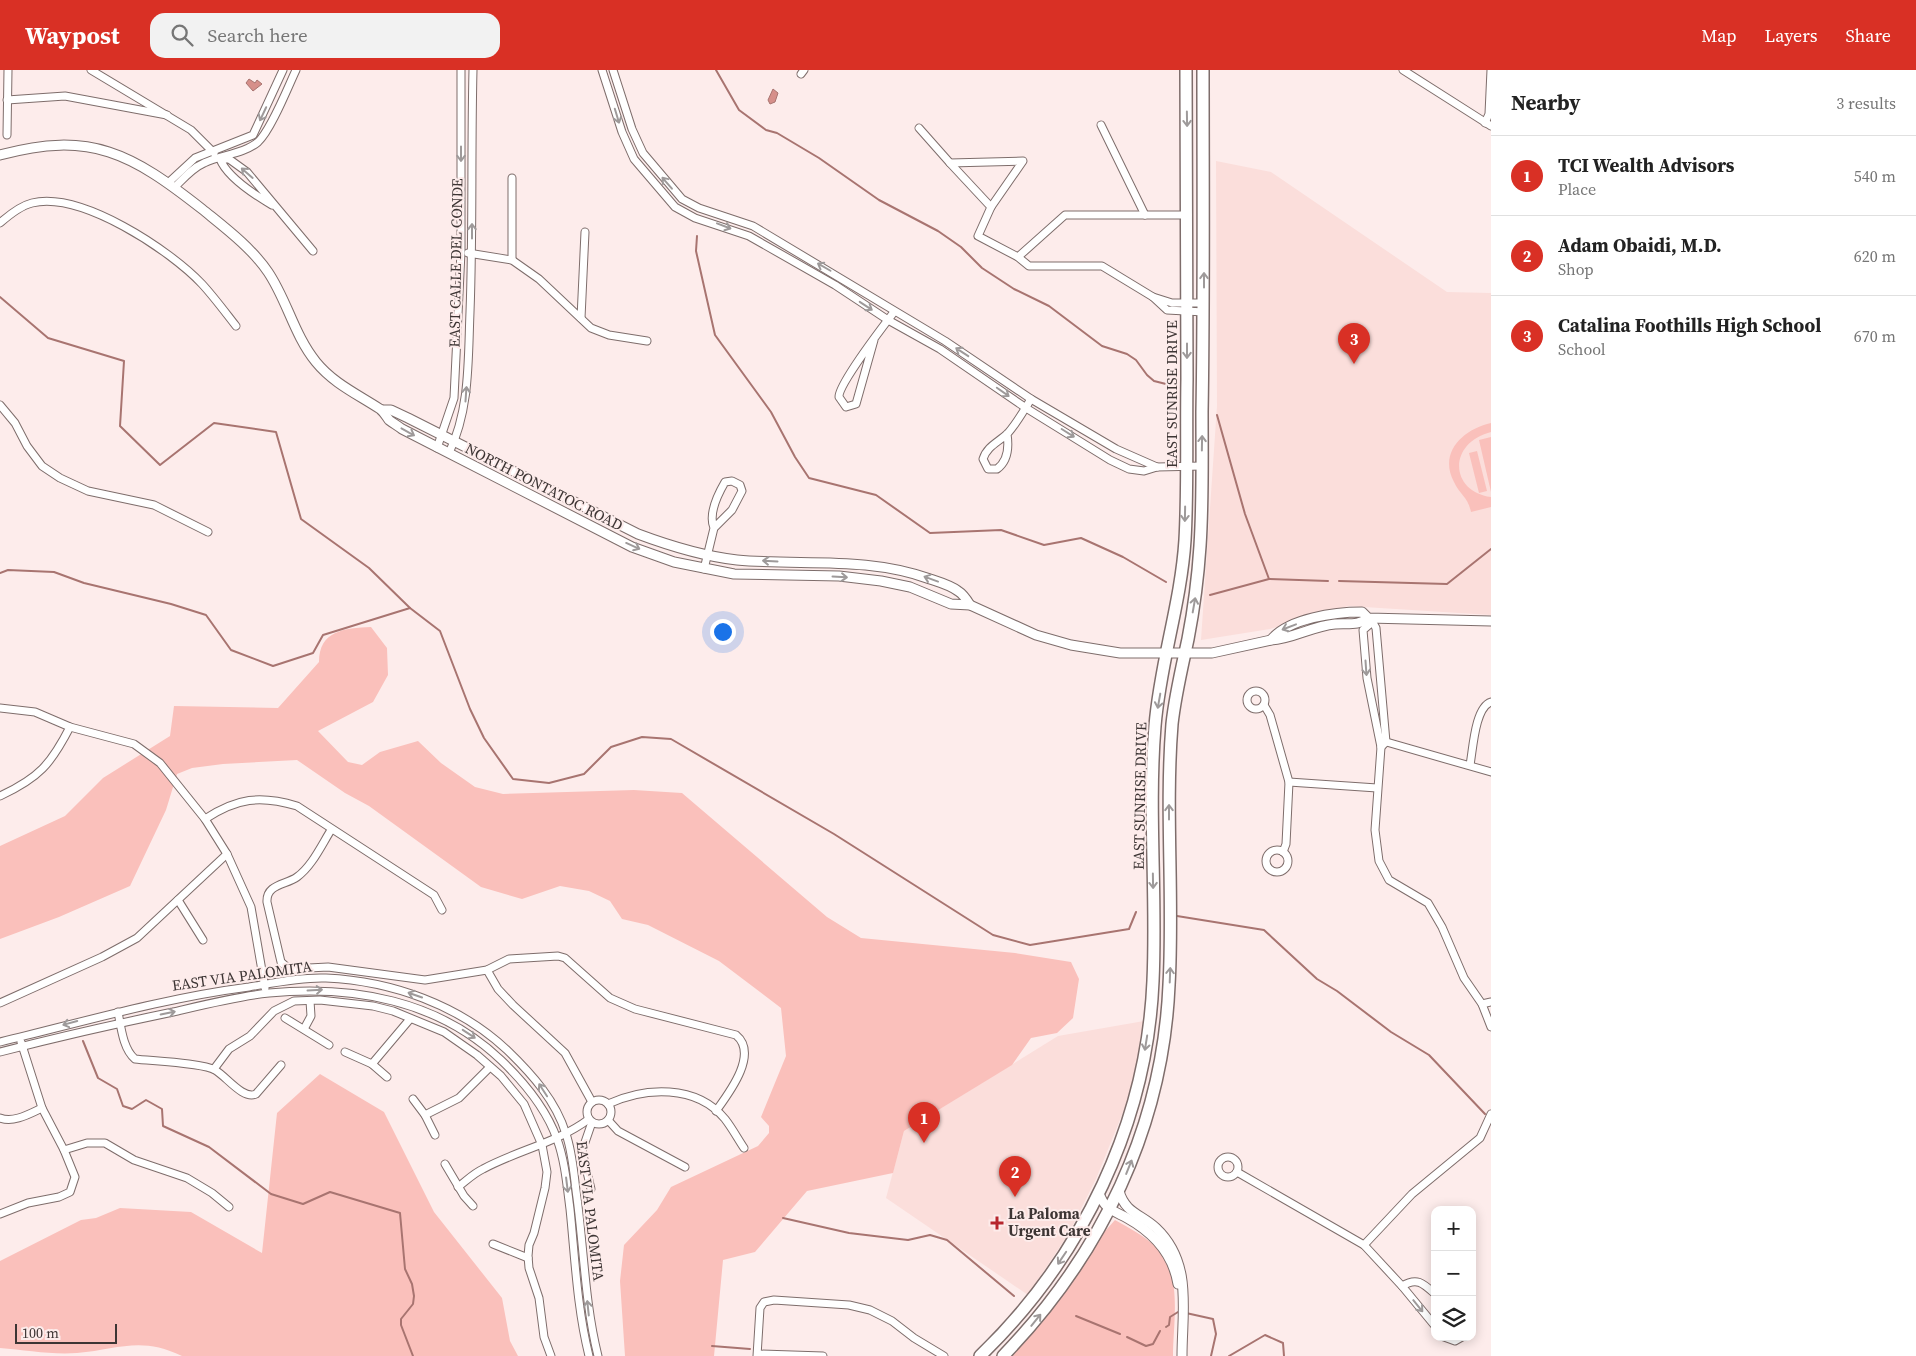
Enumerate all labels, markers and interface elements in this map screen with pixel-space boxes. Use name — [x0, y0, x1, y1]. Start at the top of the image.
search box — [150, 13, 500, 58]
text: Waypost — [25, 19, 120, 52]
icon: search — [168, 21, 196, 49]
text: Search here — [208, 22, 308, 48]
text: Map — [1701, 23, 1736, 48]
text: Layers — [1764, 23, 1817, 48]
text: Share — [1845, 23, 1891, 48]
text: Nearby — [1511, 88, 1581, 117]
text: 3 results — [1836, 92, 1896, 114]
one-way arrow — [258, 106, 267, 121]
one-way arrow — [613, 108, 623, 124]
one-way arrow — [1182, 110, 1191, 126]
one-way arrow — [456, 145, 466, 161]
text: TCI Wealth Advisors — [1558, 152, 1734, 178]
text: 1 — [1523, 165, 1531, 187]
text: 540 m — [1854, 165, 1896, 187]
one-way arrow — [241, 168, 254, 179]
one-way arrow — [661, 176, 673, 189]
street label: EAST CALLE DEL CONDE — [444, 178, 467, 348]
text: Place — [1558, 178, 1596, 200]
one-way arrow — [716, 222, 732, 231]
one-way arrow — [467, 224, 477, 240]
text: Adam Obaidi, M.D. — [1558, 232, 1722, 258]
text: 2 — [1523, 245, 1531, 267]
text: 620 m — [1854, 245, 1896, 267]
text: Shop — [1558, 258, 1594, 280]
one-way arrow — [816, 262, 831, 272]
one-way arrow — [1199, 273, 1209, 289]
one-way arrow — [858, 301, 872, 311]
text: Catalina Foothills High School — [1558, 312, 1821, 338]
street label: EAST SUNRISE DRIVE — [1161, 320, 1182, 468]
pin: 3 — [1338, 323, 1370, 364]
text: 3 — [1523, 325, 1531, 347]
text: 670 m — [1854, 325, 1896, 347]
text: School — [1558, 338, 1606, 360]
one-way arrow — [1182, 343, 1192, 359]
one-way arrow — [955, 347, 969, 357]
one-way arrow — [462, 386, 471, 402]
one-way arrow — [996, 387, 1010, 397]
one-way arrow — [400, 427, 414, 437]
one-way arrow — [1060, 428, 1074, 438]
one-way arrow — [1197, 435, 1207, 452]
street label: NORTH PONTATOC ROAD — [462, 438, 627, 536]
one-way arrow — [1180, 506, 1190, 522]
one-way arrow — [625, 542, 640, 552]
one-way arrow — [762, 557, 778, 566]
one-way arrow — [831, 572, 847, 581]
one-way arrow — [923, 574, 939, 583]
one-way arrow — [1190, 597, 1200, 613]
your location — [710, 619, 736, 645]
one-way arrow — [1282, 623, 1297, 632]
one-way arrow — [1362, 660, 1371, 676]
one-way arrow — [1153, 693, 1163, 709]
street label: EAST SUNRISE DRIVE — [1128, 722, 1151, 870]
one-way arrow — [1164, 804, 1174, 820]
one-way arrow — [1148, 872, 1158, 889]
street label: EAST VIA PALOMITA — [171, 955, 313, 996]
one-way arrow — [1165, 967, 1174, 983]
one-way arrow — [307, 986, 323, 995]
one-way arrow — [408, 990, 423, 999]
one-way arrow — [159, 1008, 175, 1017]
one-way arrow — [63, 1019, 79, 1028]
one-way arrow — [462, 1029, 476, 1040]
one-way arrow — [1141, 1034, 1151, 1050]
one-way arrow — [538, 1084, 548, 1098]
pin: 1 — [908, 1102, 940, 1143]
street label: EAST VIA PALOMITA — [571, 1140, 610, 1282]
pin: 2 — [999, 1156, 1031, 1197]
one-way arrow — [1125, 1160, 1134, 1175]
one-way arrow — [562, 1177, 572, 1193]
place label: La Paloma Urgent Care — [1008, 1203, 1091, 1241]
map controls — [1431, 1206, 1476, 1341]
button: + — [1431, 1206, 1476, 1251]
marker: La Paloma Urgent Care — [990, 1216, 1004, 1230]
one-way arrow — [1057, 1250, 1067, 1264]
button: − — [1431, 1251, 1476, 1296]
button: layers — [1431, 1296, 1476, 1341]
one-way arrow — [1413, 1299, 1424, 1312]
one-way arrow — [584, 1301, 593, 1317]
one-way arrow — [1031, 1314, 1042, 1327]
scale bar — [15, 1321, 118, 1344]
text: 100 m — [22, 1323, 59, 1343]

